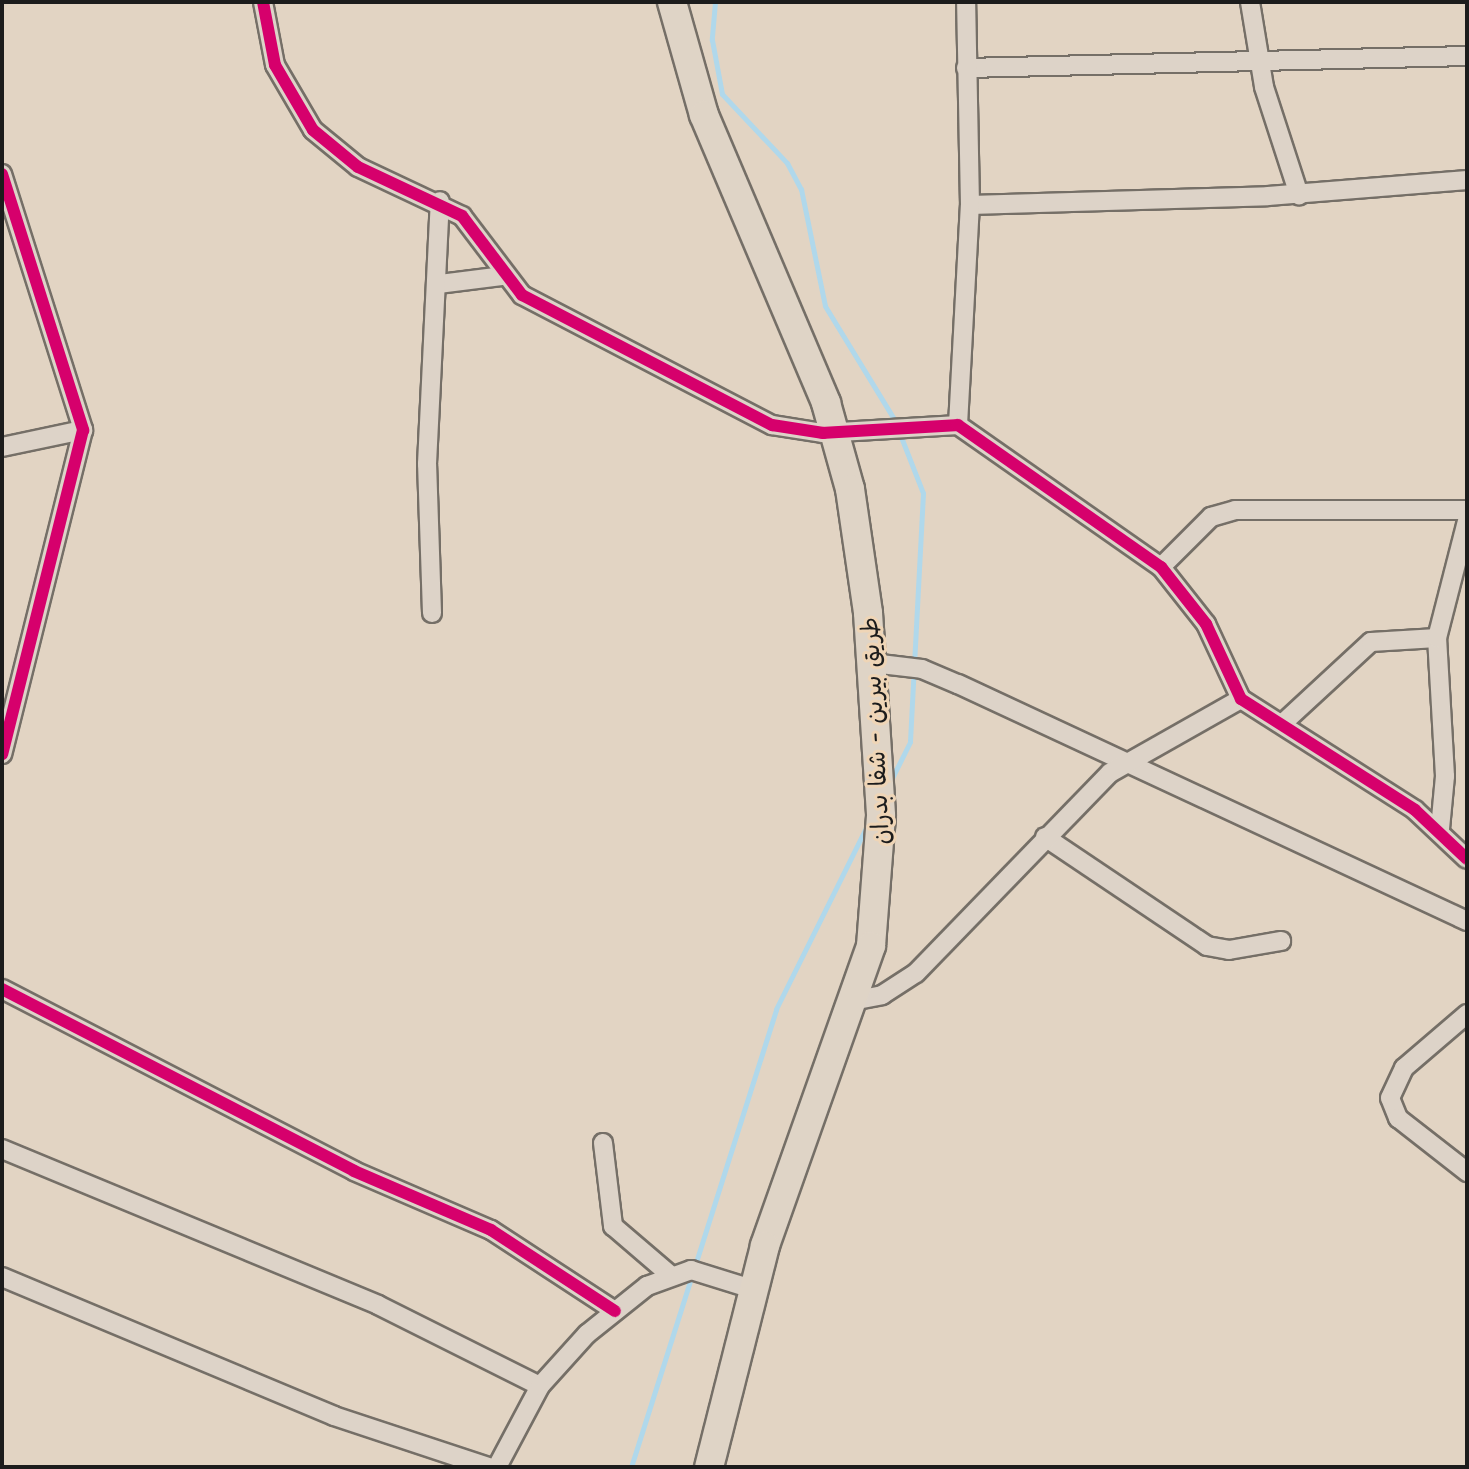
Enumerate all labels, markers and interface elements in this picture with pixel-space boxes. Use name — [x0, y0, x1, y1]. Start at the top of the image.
street label: طريق بيرين - شفا بدران — [854, 617, 894, 845]

